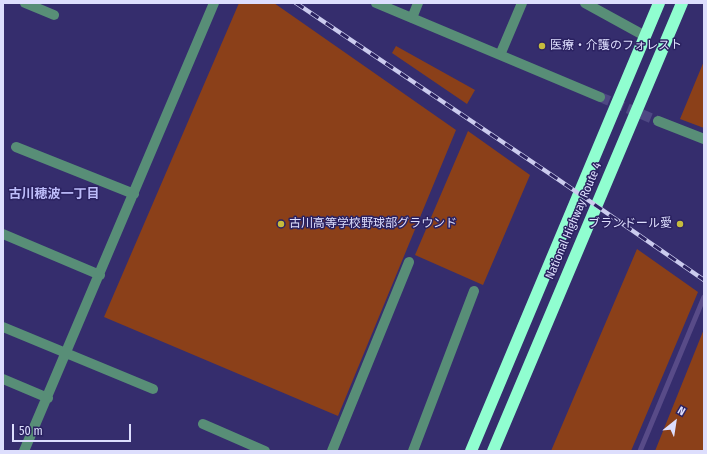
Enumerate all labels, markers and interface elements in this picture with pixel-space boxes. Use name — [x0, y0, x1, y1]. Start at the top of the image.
place label: 医療・介護のフォレスト — [550, 39, 682, 53]
marker: 医療・介護のフォレスト — [537, 41, 547, 51]
street label: National Highway Route 4 — [543, 160, 605, 282]
district label: 古川穂波一丁目 — [9, 186, 99, 202]
place label: 古川高等学校野球部グラウンド — [289, 217, 457, 231]
place label: ブランドール愛 — [588, 217, 672, 231]
marker: 古川高等学校野球部グラウンド — [276, 219, 286, 229]
marker: ブランドール愛 — [675, 219, 685, 229]
north arrow — [655, 402, 695, 442]
text: N — [675, 404, 687, 418]
scale bar — [14, 416, 133, 442]
text: 50 m — [19, 424, 43, 438]

